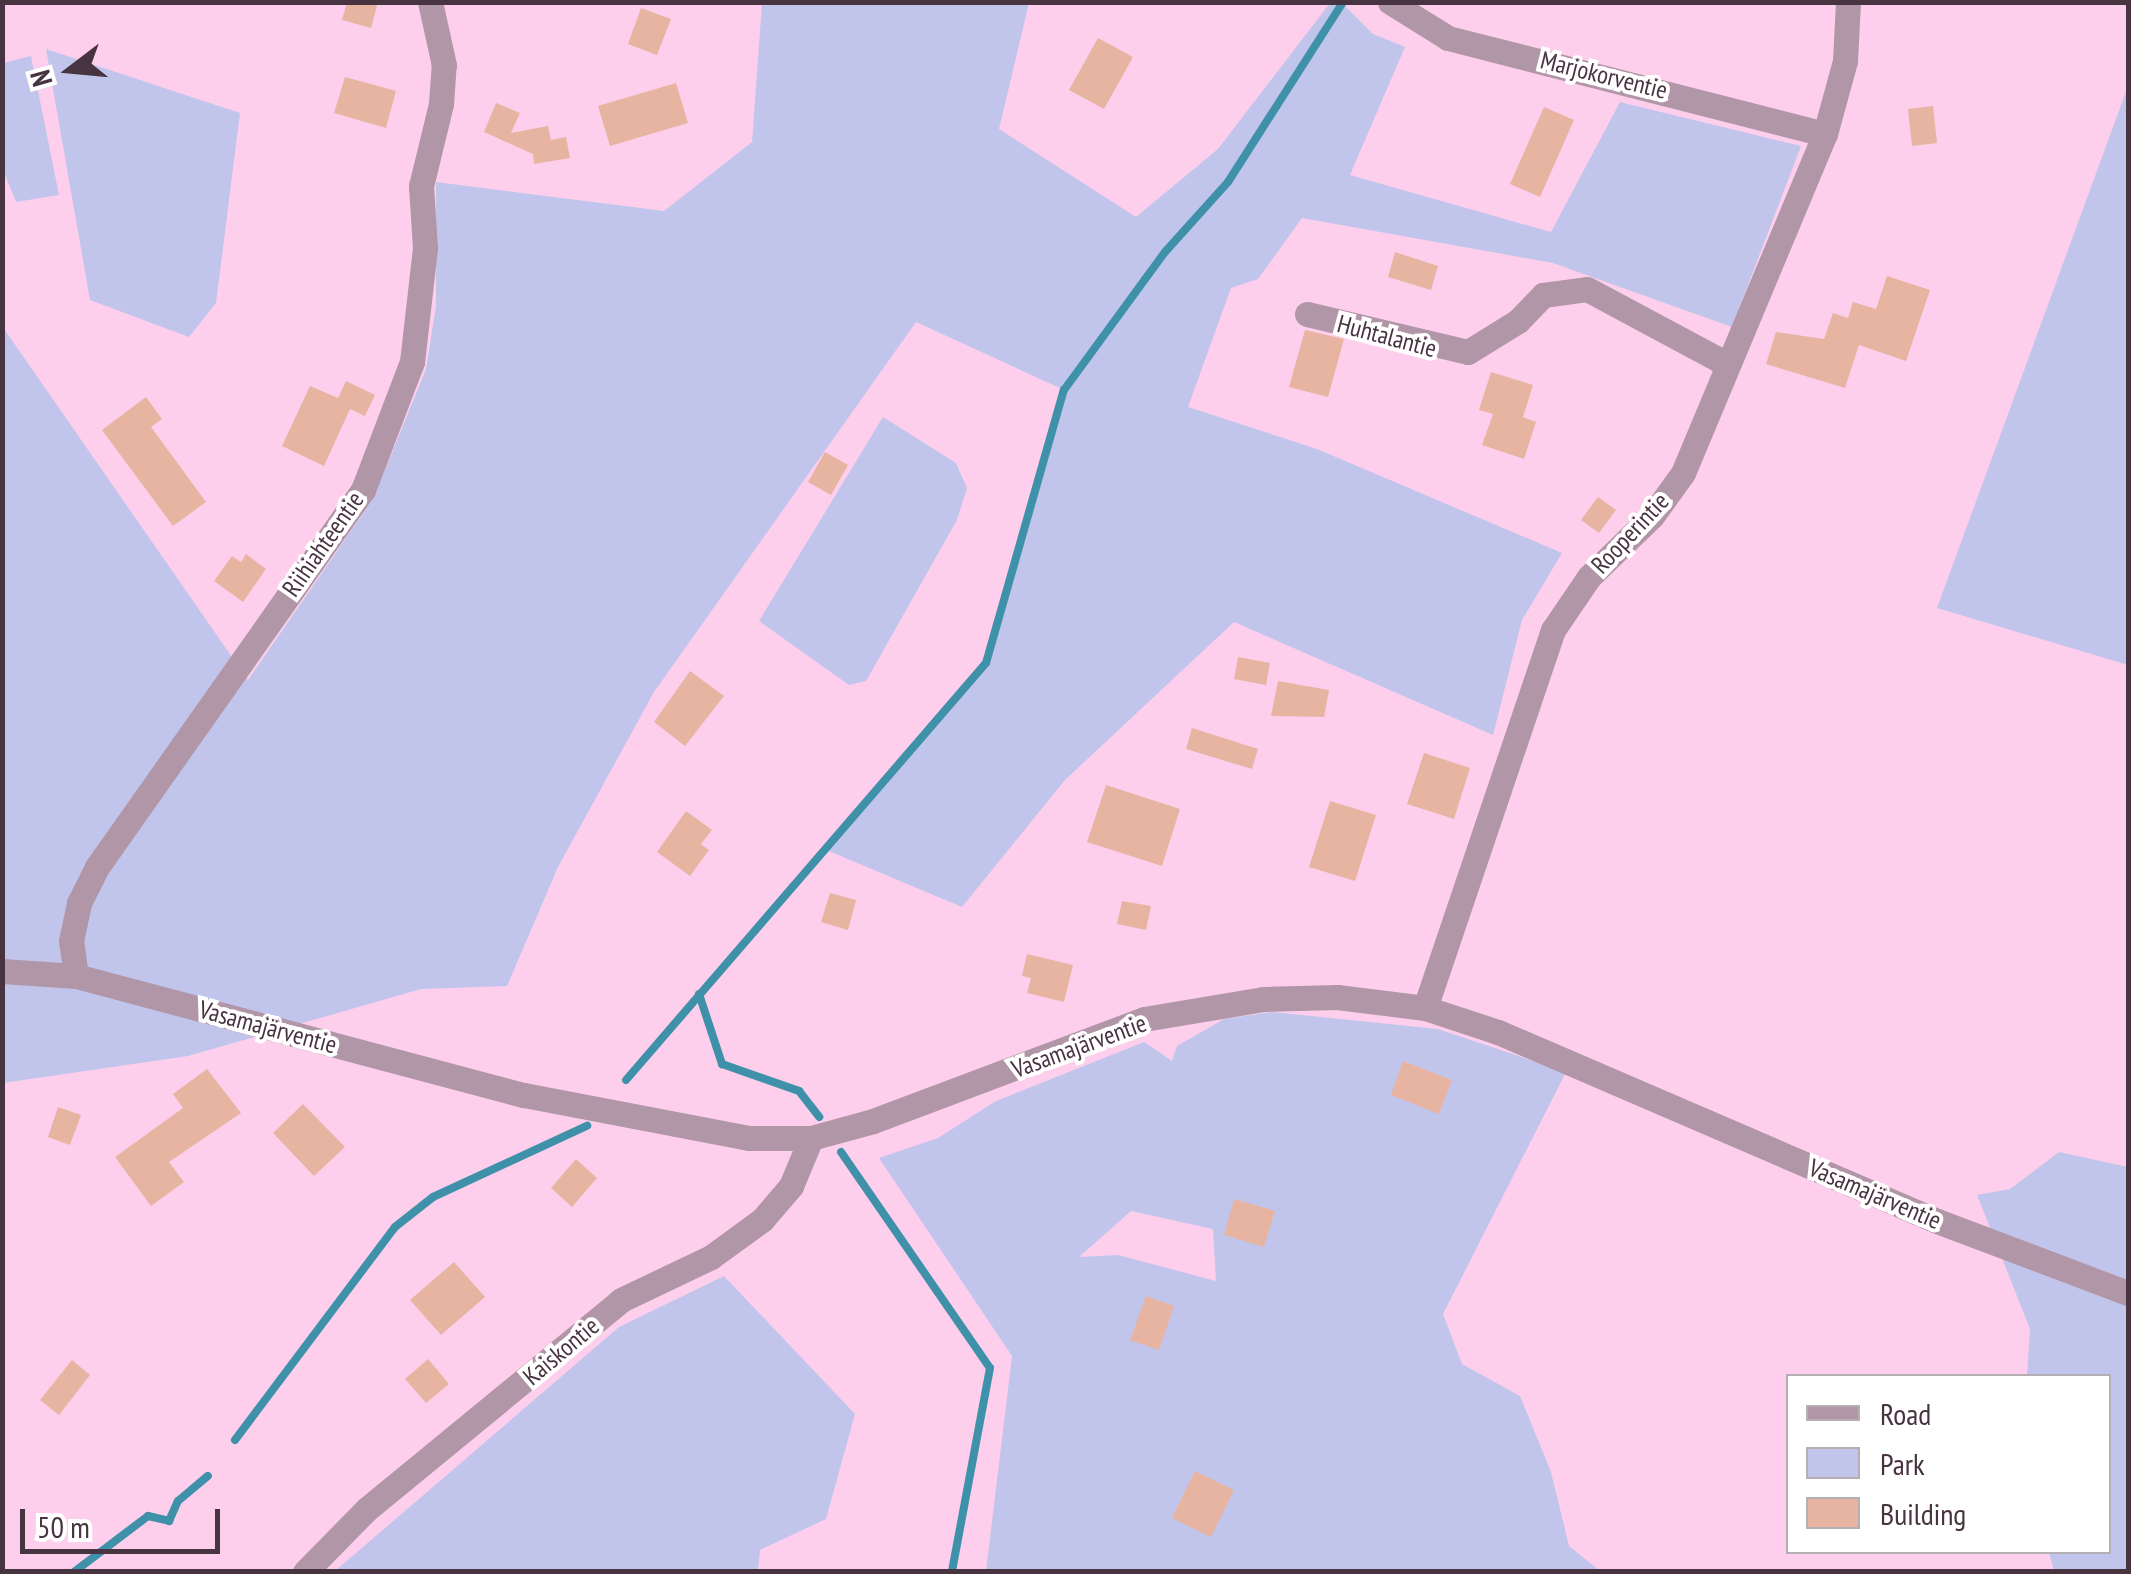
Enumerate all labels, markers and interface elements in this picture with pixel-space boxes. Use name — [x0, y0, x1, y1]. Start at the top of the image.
north arrow — [20, 20, 120, 120]
street label: Marjokorventie — [1537, 45, 1671, 105]
text: N — [21, 66, 61, 91]
street label: Huhtalantie — [1334, 308, 1440, 364]
street label: Riihiahteentie — [276, 486, 370, 602]
street label: Rooperintie — [1585, 486, 1675, 580]
street label: Vasamajärventie — [196, 994, 340, 1060]
street label: Vasamajärventie — [1008, 1008, 1150, 1084]
street label: Vasamajärventie — [1804, 1153, 1946, 1235]
street label: Kaiskontie — [517, 1311, 605, 1391]
legend — [1786, 1374, 2111, 1554]
text: Road — [1880, 1394, 1931, 1433]
text: Park — [1880, 1444, 1925, 1483]
scale bar — [25, 1489, 225, 1551]
text: Building — [1880, 1494, 1966, 1533]
text: 50 m — [37, 1507, 90, 1546]

